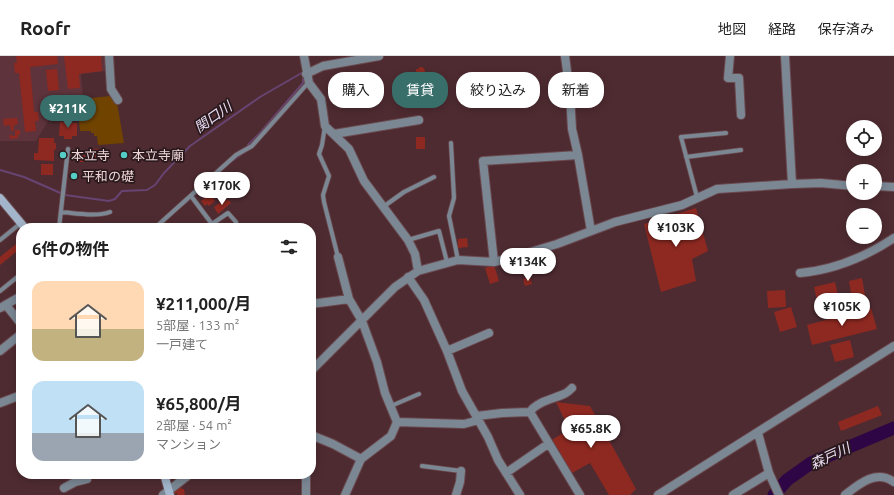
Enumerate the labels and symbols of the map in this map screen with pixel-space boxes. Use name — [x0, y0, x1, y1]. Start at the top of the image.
pin: ¥211K — [40, 95, 96, 129]
water label: 関口川 — [191, 97, 236, 136]
place label: 本立寺 — [71, 148, 110, 162]
place label: 本立寺廟 — [132, 148, 184, 162]
marker: 本立寺 — [58, 150, 68, 160]
marker: 本立寺廟 — [119, 150, 129, 160]
place label: 平和の礎 — [82, 169, 134, 183]
marker: 平和の礎 — [69, 171, 79, 181]
pin: ¥170K — [194, 172, 250, 206]
pin: ¥103K — [648, 214, 704, 248]
pin: ¥134K — [500, 248, 556, 282]
pin: ¥105K — [814, 293, 870, 327]
pin: ¥65.8K — [558, 415, 624, 449]
water label: 森戸川 — [808, 439, 854, 472]

